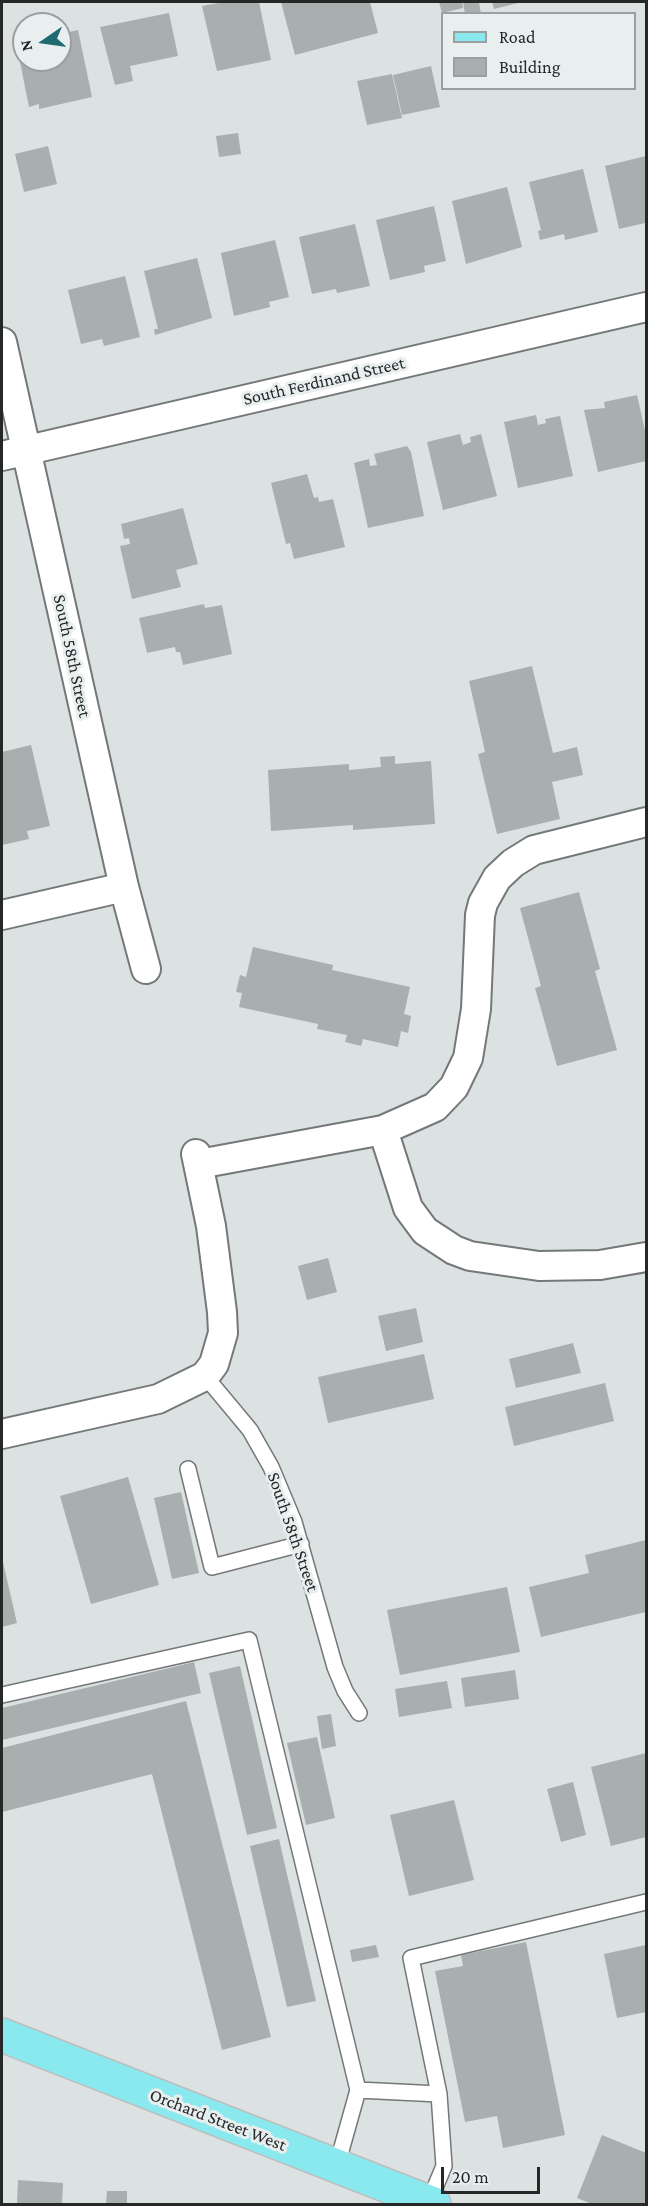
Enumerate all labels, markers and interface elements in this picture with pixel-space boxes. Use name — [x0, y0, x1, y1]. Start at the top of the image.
north arrow — [12, 12, 72, 72]
legend — [441, 12, 636, 90]
text: Road — [499, 27, 536, 47]
text: N — [16, 38, 35, 53]
text: Building — [499, 57, 560, 77]
street label: South Ferdinand Street — [241, 352, 407, 410]
street label: South 58th Street — [48, 593, 96, 719]
street label: South 58th Street — [262, 1469, 324, 1595]
street label: Orchard Street West — [147, 2084, 289, 2156]
scale bar — [444, 2155, 543, 2193]
text: 20 m — [452, 2167, 489, 2187]

